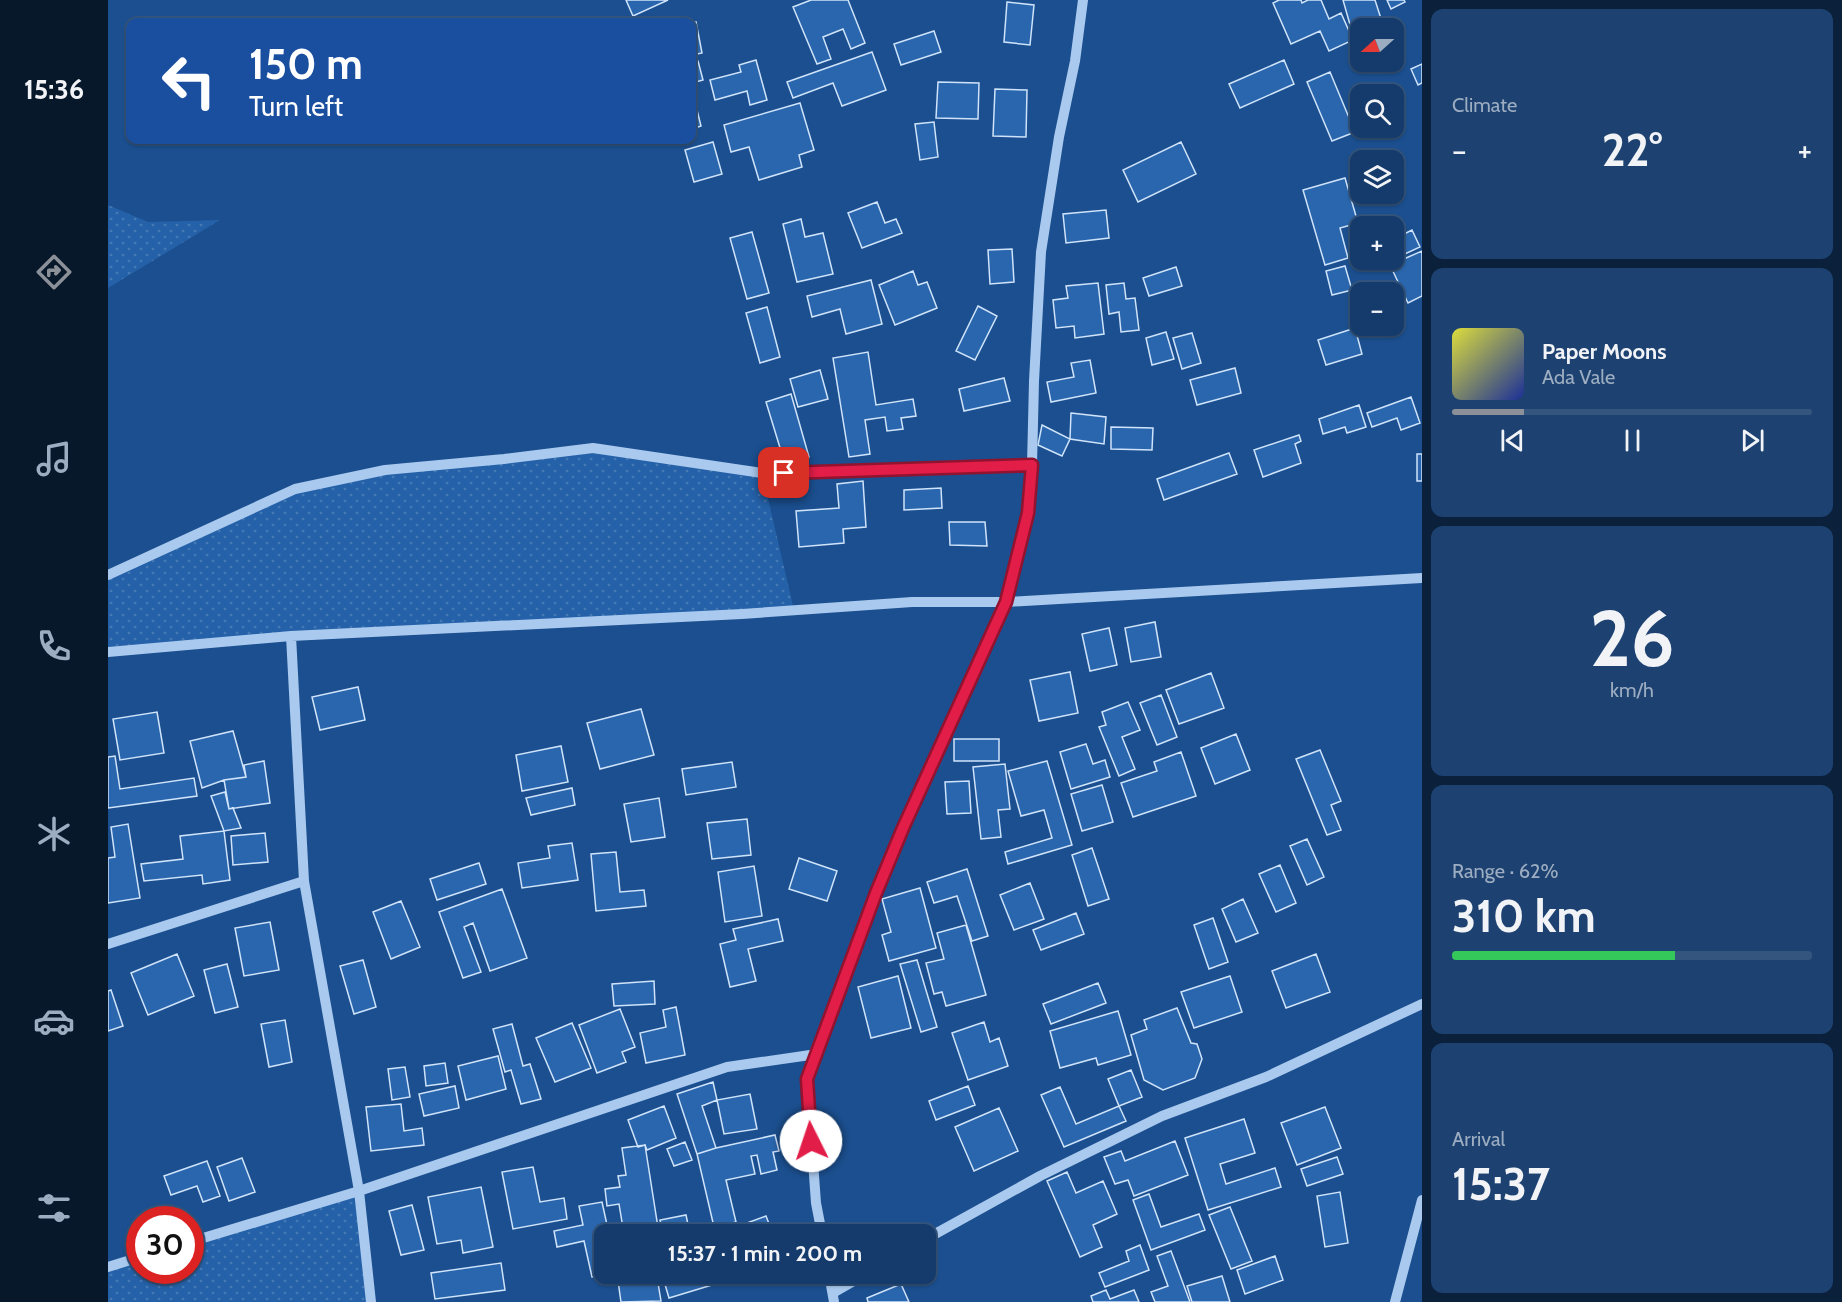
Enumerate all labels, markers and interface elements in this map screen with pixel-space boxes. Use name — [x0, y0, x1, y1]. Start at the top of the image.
north arrow — [1350, 18, 1404, 72]
map controls — [1350, 18, 1404, 336]
text: 150 m — [249, 38, 363, 90]
icon: left — [150, 42, 228, 120]
text: 15:36 — [24, 73, 84, 106]
button: search — [1350, 84, 1404, 138]
text: Turn left — [249, 90, 343, 123]
text: Climate — [1452, 93, 1517, 117]
text: 22° — [1602, 123, 1662, 177]
text: − — [1452, 130, 1467, 170]
text: + — [1797, 130, 1812, 170]
button: layers — [1350, 150, 1404, 204]
button: + — [1350, 216, 1404, 270]
icon: directions — [33, 251, 75, 293]
button: − — [1350, 282, 1404, 336]
text: Paper Moons — [1542, 338, 1666, 365]
text: Ada Vale — [1542, 365, 1615, 389]
icon: previous — [1496, 424, 1529, 457]
icon: pause — [1616, 424, 1649, 457]
icon: next — [1736, 424, 1769, 457]
icon: music — [33, 438, 75, 480]
pin — [758, 447, 809, 498]
icon: arrive — [767, 456, 800, 489]
text: 26 — [1589, 591, 1675, 686]
icon: phone — [33, 625, 75, 667]
text: km/h — [1610, 678, 1654, 702]
icon: climate — [33, 813, 75, 855]
text: Range · 62% — [1452, 859, 1559, 883]
text: 310 km — [1452, 889, 1596, 943]
icon: car — [33, 1000, 75, 1042]
position arrow — [779, 1109, 843, 1173]
text: Arrival — [1452, 1127, 1505, 1151]
text: 15:37 — [1452, 1157, 1550, 1211]
icon: filters — [33, 1187, 75, 1229]
speed limit sign: 30 — [126, 1206, 204, 1284]
text: 15:37 · 1 min · 200 m — [668, 1240, 862, 1267]

